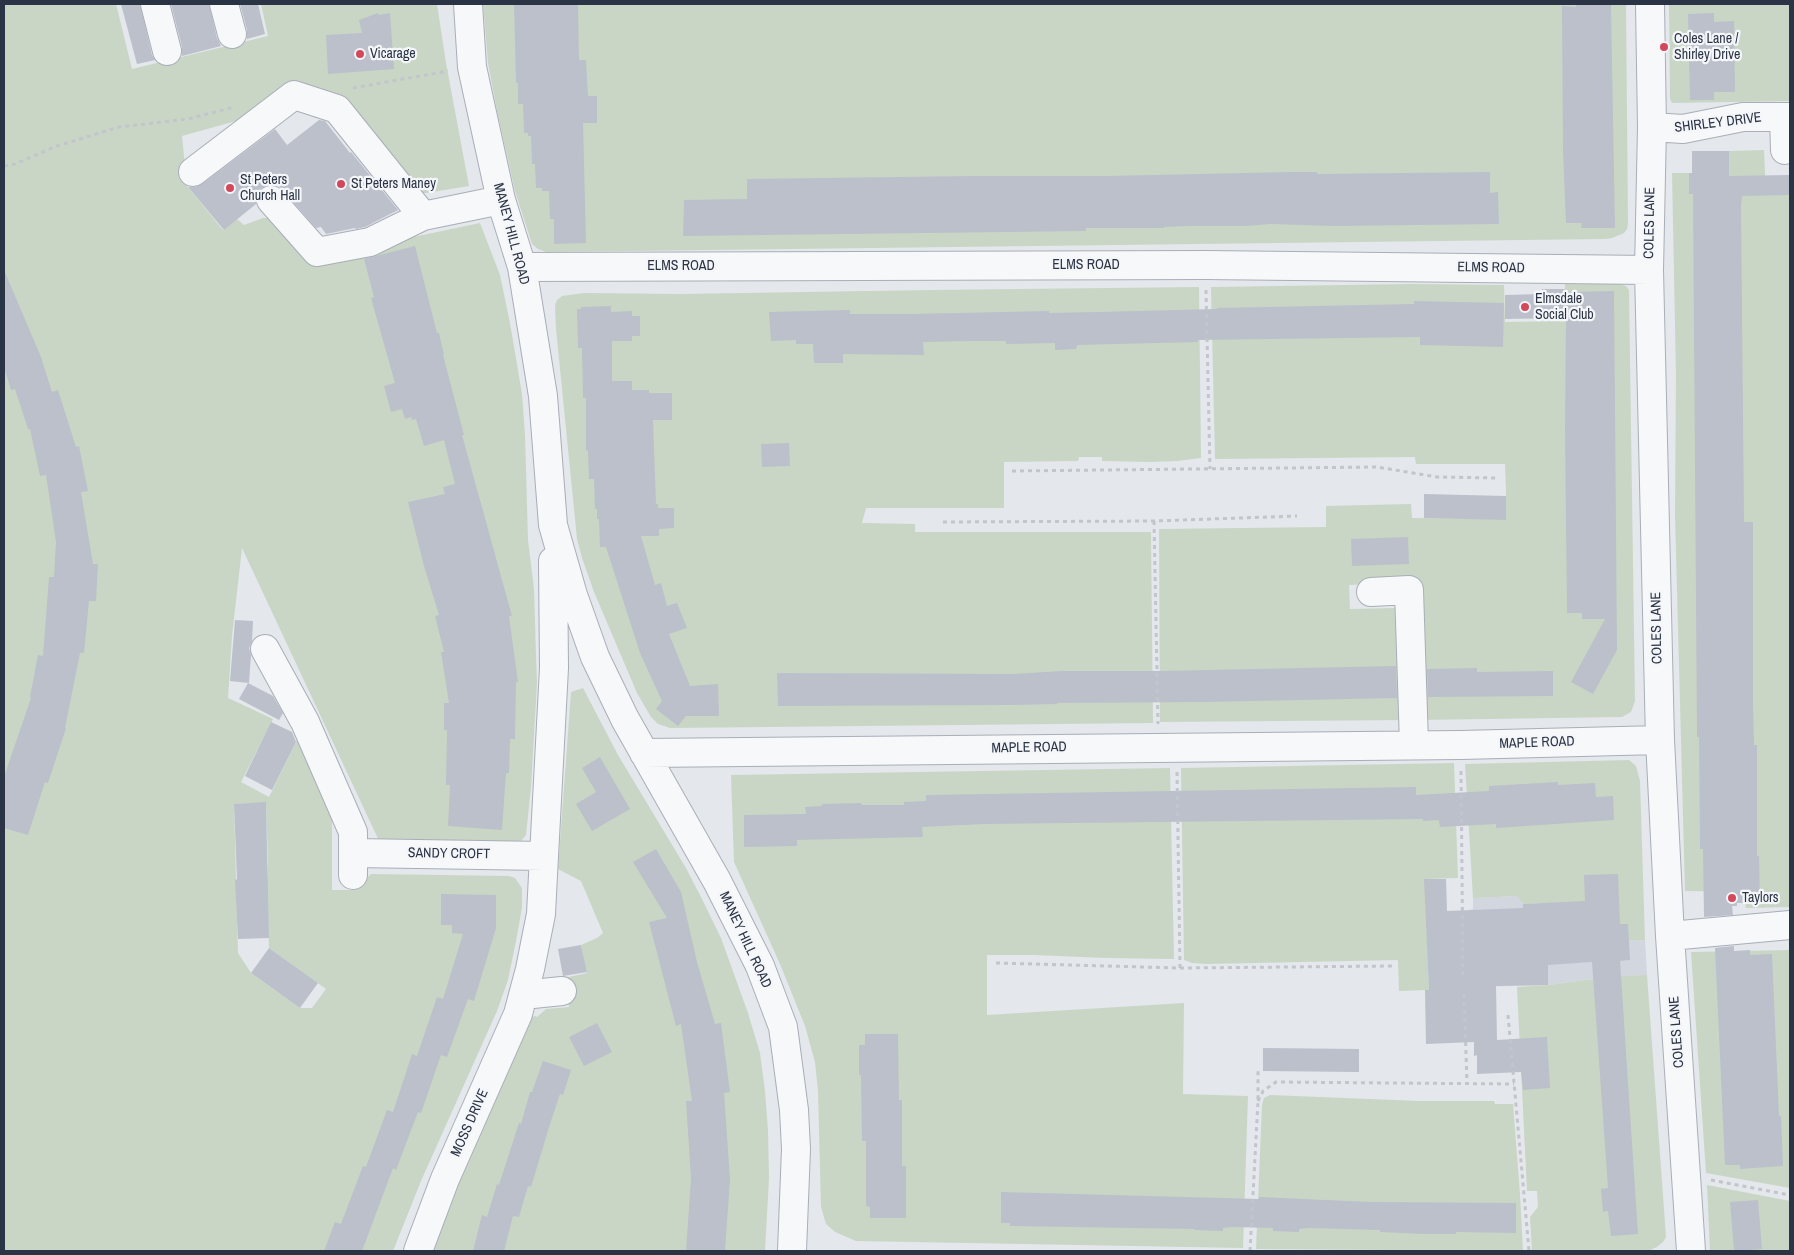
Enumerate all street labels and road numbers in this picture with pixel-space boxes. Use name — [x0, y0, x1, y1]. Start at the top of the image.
street label: SHIRLEY DRIVE — [1674, 109, 1762, 137]
street label: MANEY HILL ROAD — [489, 181, 533, 287]
street label: COLES LANE — [1641, 187, 1659, 259]
street label: ELMS ROAD — [1052, 257, 1120, 273]
street label: ELMS ROAD — [647, 258, 715, 274]
street label: ELMS ROAD — [1457, 259, 1525, 277]
street label: COLES LANE — [1648, 592, 1666, 664]
street label: MAPLE ROAD — [1499, 733, 1575, 753]
street label: MAPLE ROAD — [991, 739, 1067, 757]
street label: SANDY CROFT — [408, 845, 490, 863]
street label: MANEY HILL ROAD — [715, 889, 775, 991]
street label: COLES LANE — [1666, 995, 1688, 1069]
street label: MOSS DRIVE — [448, 1087, 492, 1159]

